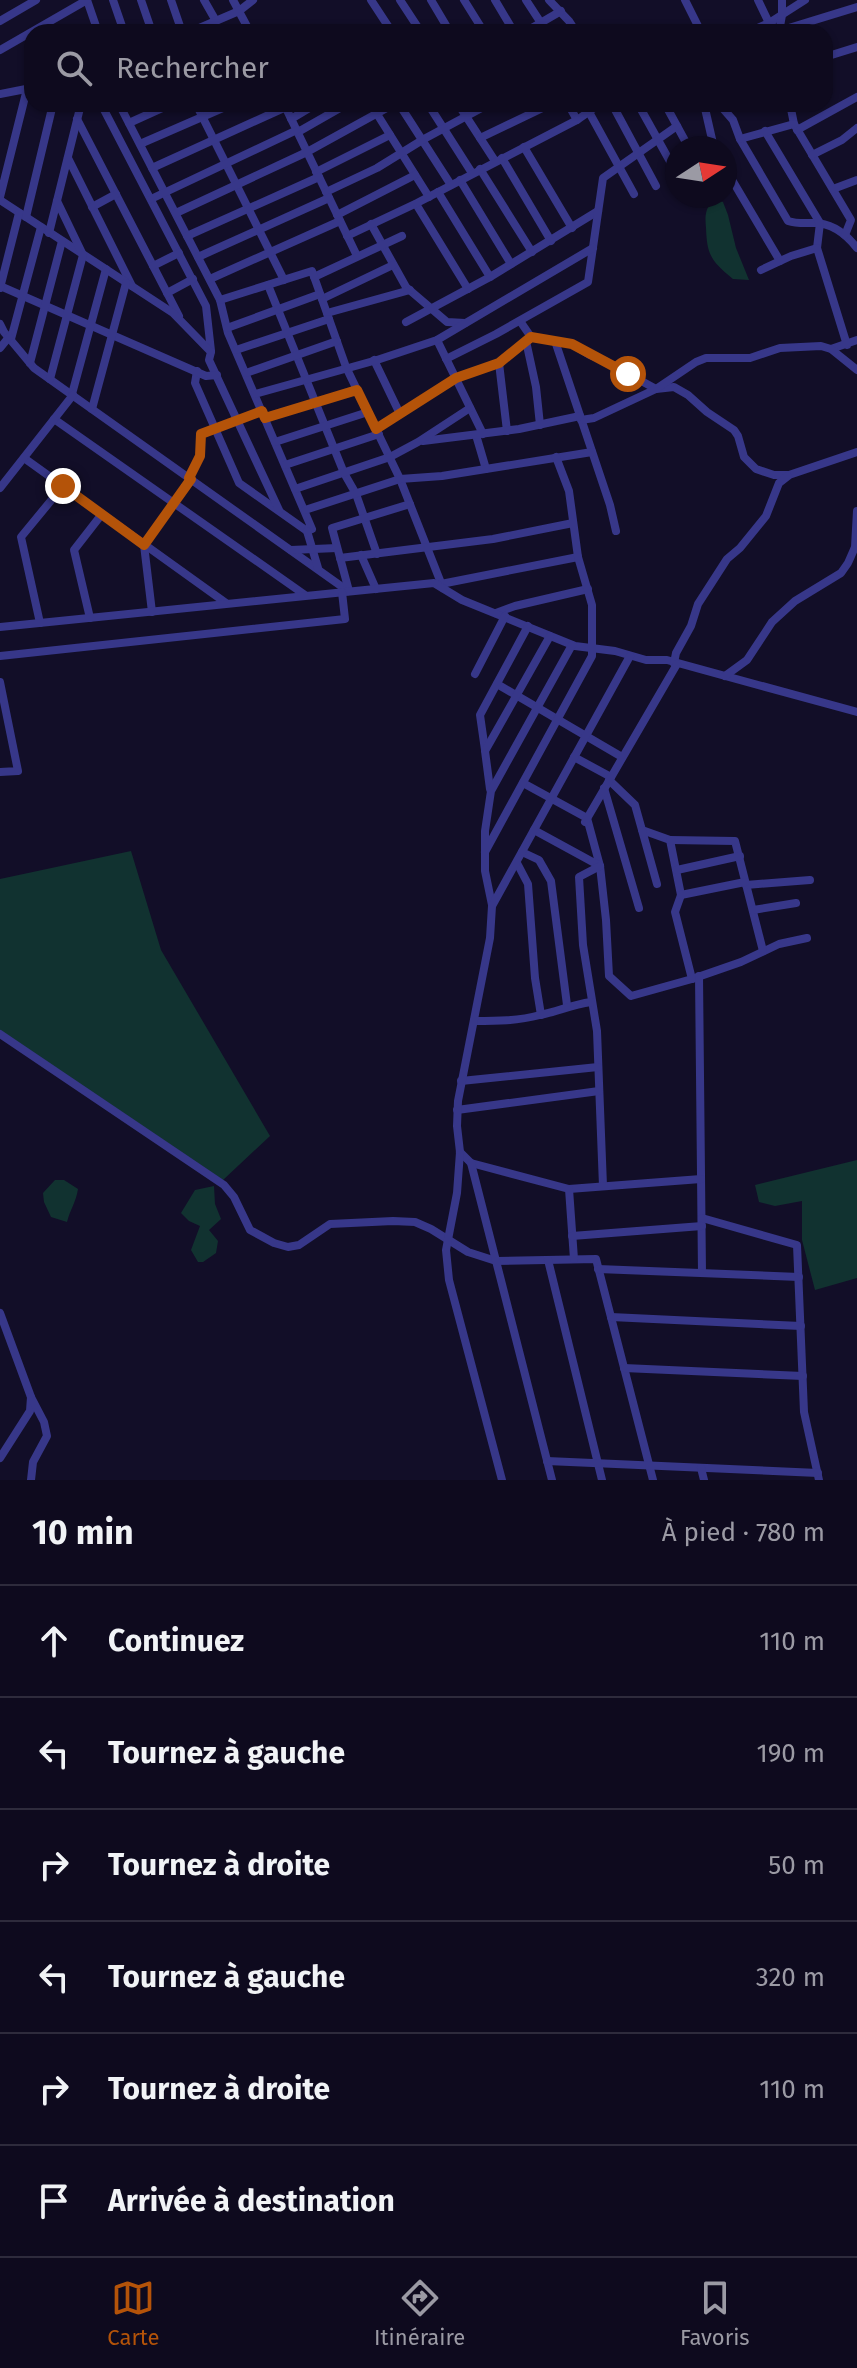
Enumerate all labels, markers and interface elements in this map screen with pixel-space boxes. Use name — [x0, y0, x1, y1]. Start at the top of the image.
search box — [24, 24, 833, 112]
icon: search — [52, 46, 96, 90]
text: Rechercher — [116, 50, 269, 86]
north arrow — [665, 136, 737, 208]
route start — [610, 356, 646, 392]
route end — [45, 468, 81, 504]
text: 10 min — [32, 1512, 134, 1553]
text: À pied · 780 m — [662, 1517, 825, 1548]
icon: ahead — [32, 1619, 76, 1663]
text: Continuez — [108, 1623, 244, 1659]
text: 110 m — [759, 1626, 825, 1657]
icon: left — [32, 1731, 76, 1775]
text: Tournez à gauche — [108, 1735, 345, 1771]
text: 190 m — [756, 1738, 825, 1769]
icon: right — [32, 1843, 76, 1887]
text: Tournez à droite — [108, 1847, 330, 1883]
text: 50 m — [768, 1850, 825, 1881]
icon: left — [32, 1955, 76, 1999]
text: Tournez à gauche — [108, 1959, 345, 1995]
text: 320 m — [756, 1962, 825, 1993]
icon: right — [32, 2067, 76, 2111]
text: Tournez à droite — [108, 2071, 330, 2107]
text: 110 m — [759, 2074, 825, 2105]
icon: arrive — [32, 2179, 76, 2223]
text: Arrivée à destination — [108, 2183, 395, 2219]
tab: Carte — [107, 2276, 159, 2351]
tab: Itinéraire — [374, 2276, 465, 2351]
tab: Favoris — [680, 2276, 750, 2351]

